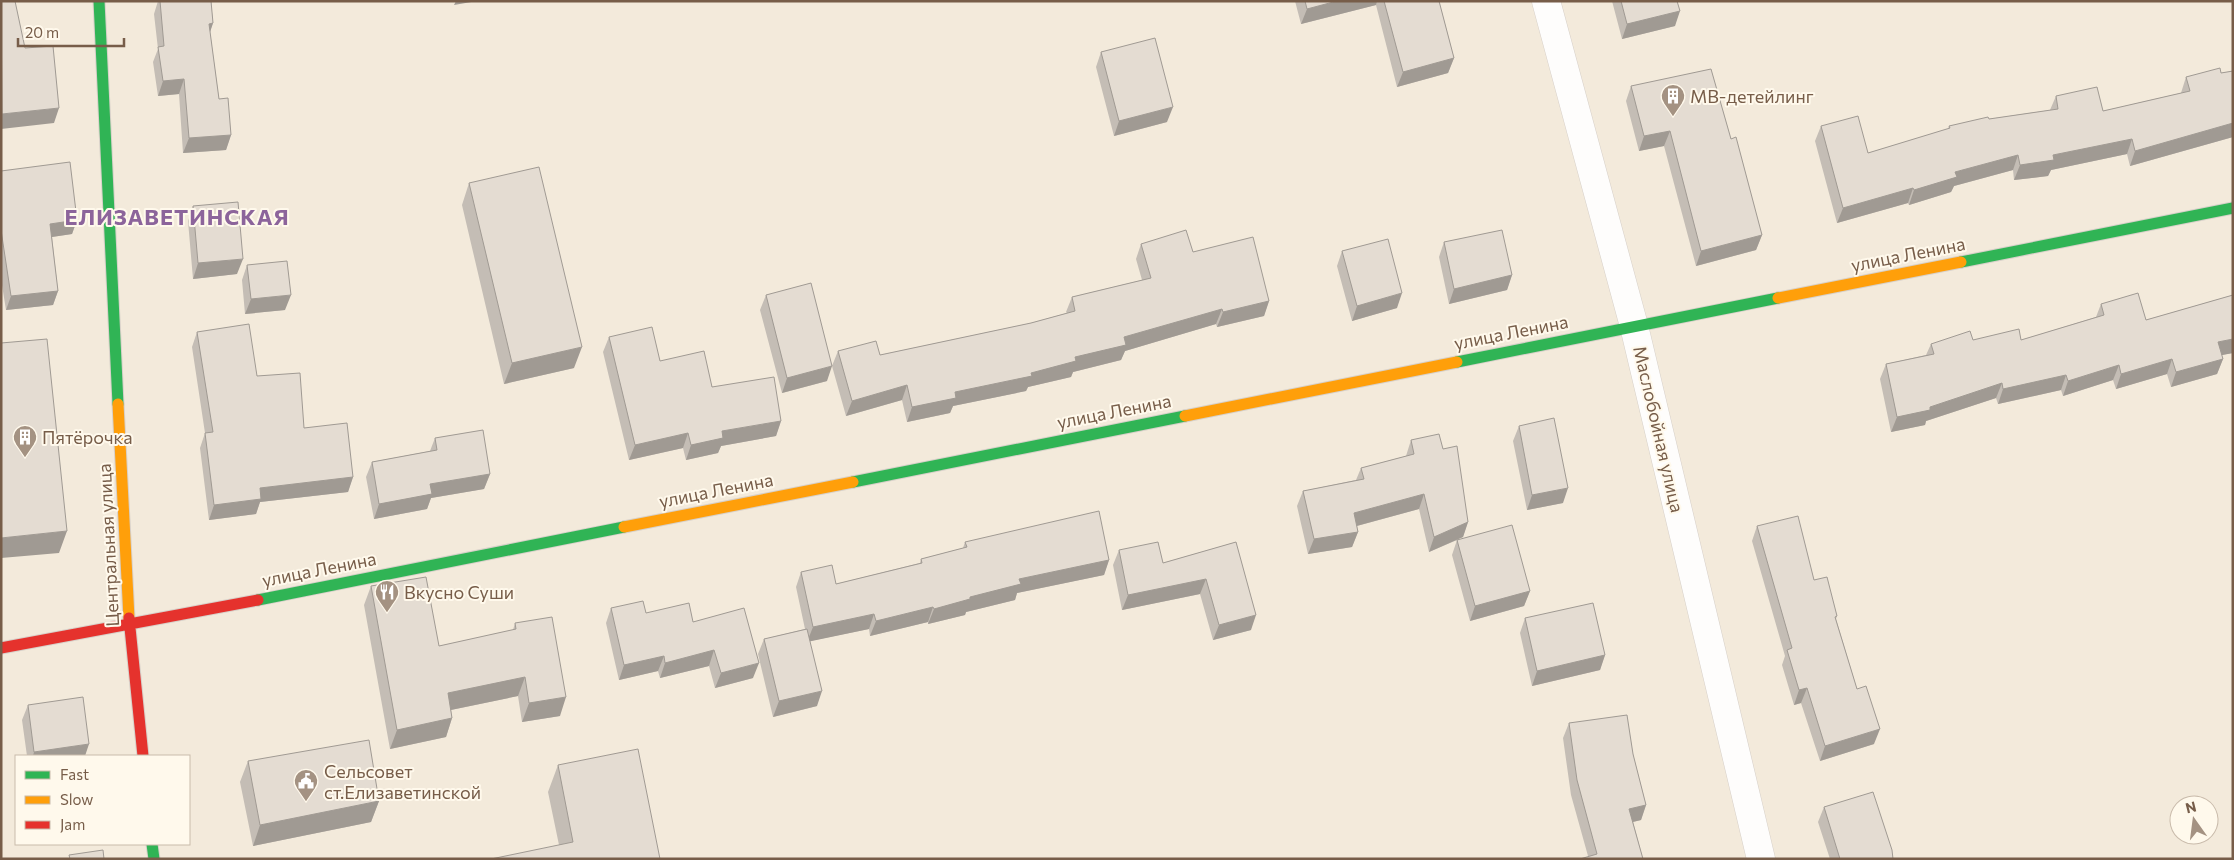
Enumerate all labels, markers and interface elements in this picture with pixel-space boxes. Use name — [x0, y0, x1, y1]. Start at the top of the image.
scale bar — [18, 15, 124, 47]
text: 20 m — [25, 23, 59, 41]
building icon: MB-детейлинг — [1660, 83, 1686, 117]
place label: MB-детейлинг — [1690, 85, 1814, 107]
district label: ЕЛИЗАВЕТИНСКАЯ — [64, 203, 290, 230]
street label: улица Ленина — [1849, 232, 1967, 276]
street label: улица Ленина — [1452, 310, 1570, 354]
street label: Маслобойная улица — [1629, 344, 1689, 514]
street label: улица Ленина — [1055, 389, 1173, 433]
building icon: Пятёрочка — [12, 424, 38, 458]
place label: Пятёрочка — [42, 426, 133, 448]
street label: Центральная улица — [93, 463, 123, 627]
street label: улица Ленина — [657, 468, 775, 512]
street label: улица Ленина — [260, 547, 378, 591]
restaurant icon: Вкусно Суши — [374, 579, 400, 613]
place label: Вкусно Суши — [404, 581, 514, 603]
legend — [15, 755, 190, 845]
place label: Сельсовет ст.Елизаветинской — [324, 760, 481, 803]
text: Fast — [60, 765, 89, 783]
public building icon: Сельсовет ст.Елизаветинской — [293, 768, 319, 802]
text: Slow — [60, 790, 93, 808]
north arrow — [2169, 795, 2219, 845]
text: N — [2184, 797, 2198, 816]
text: Jam — [60, 815, 85, 833]

